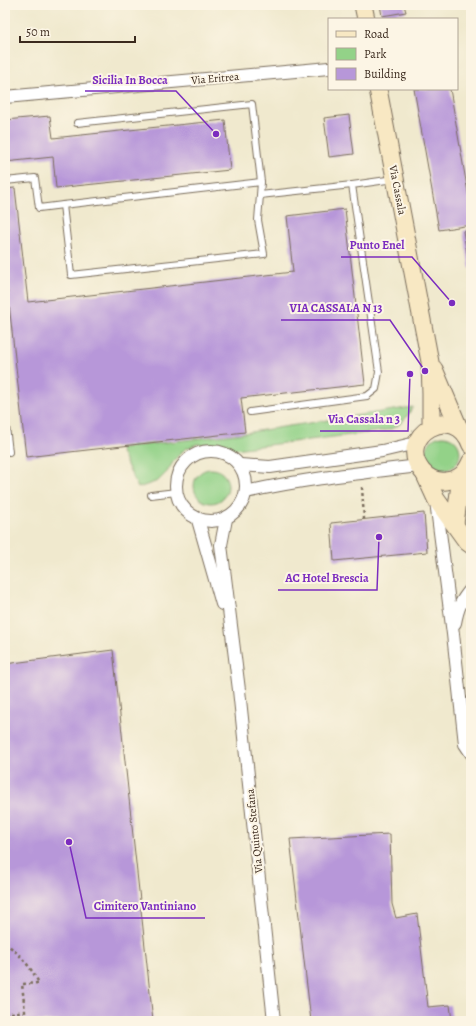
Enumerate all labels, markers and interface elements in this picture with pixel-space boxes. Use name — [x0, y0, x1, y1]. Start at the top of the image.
scale bar — [20, 18, 135, 44]
legend — [328, 18, 458, 90]
text: 50 m — [26, 24, 50, 40]
text: Road — [364, 26, 390, 42]
text: Park — [364, 46, 387, 62]
text: Building — [364, 66, 406, 82]
callout: Sicilia In Bocca — [85, 67, 176, 91]
street label: Via Eritrea — [190, 69, 240, 88]
text: Sicilia In Bocca — [92, 72, 168, 88]
street label: Via Cassala — [385, 163, 410, 217]
callout: Punto Enel — [341, 233, 412, 257]
text: Punto Enel — [350, 237, 405, 253]
callout: VIA CASSALA N 13 — [281, 296, 390, 320]
text: VIA CASSALA N 13 — [289, 300, 382, 316]
callout: Via Cassala n 3 — [320, 407, 408, 431]
text: Via Cassala n 3 — [327, 411, 400, 427]
callout: AC Hotel Brescia — [278, 566, 377, 590]
text: AC Hotel Brescia — [284, 570, 369, 586]
street label: Via Quinto Stefana — [243, 787, 266, 875]
callout: Cimitero Vantiniano — [86, 894, 205, 918]
text: Cimitero Vantiniano — [94, 898, 196, 914]

